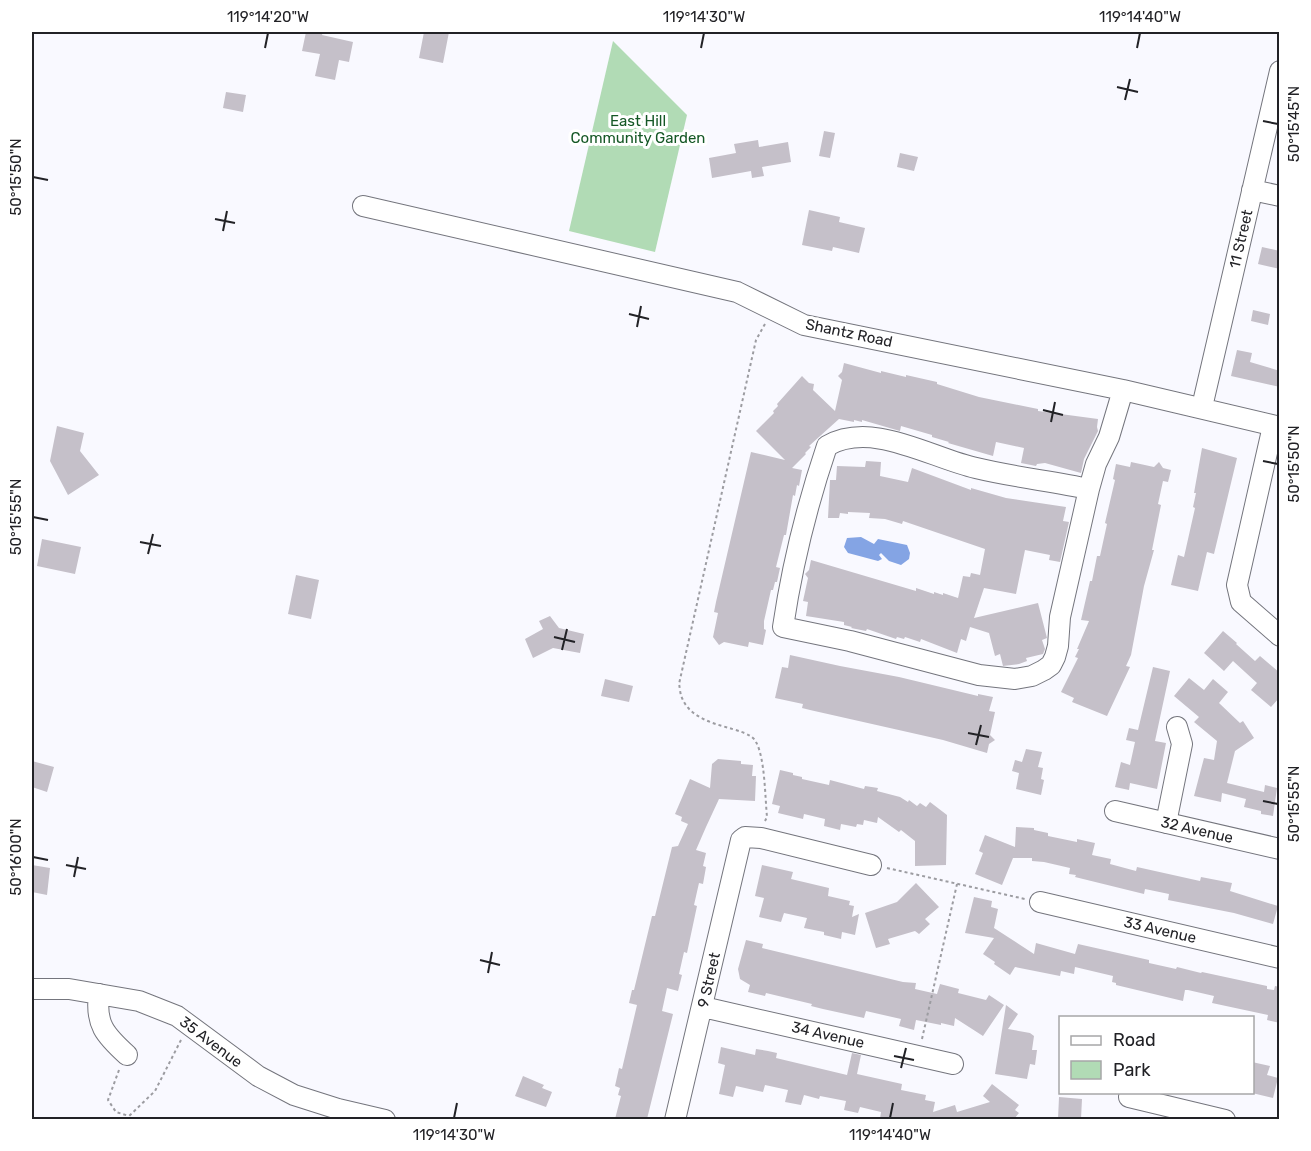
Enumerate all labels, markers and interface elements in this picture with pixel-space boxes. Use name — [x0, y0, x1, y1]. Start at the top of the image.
text: 119°14'20"W — [227, 8, 309, 26]
text: 119°14'30"W — [663, 8, 745, 26]
text: 119°14'40"W — [1099, 8, 1181, 26]
text: 50°15'45"N — [1285, 86, 1303, 162]
park label: East Hill Community Garden — [571, 112, 705, 147]
text: 50°15'50"N — [7, 138, 25, 216]
street label: 11 Street — [1225, 208, 1257, 270]
street label: Shantz Road — [804, 315, 894, 351]
text: 50°15'50"N — [1285, 425, 1303, 503]
text: 50°15'55"N — [7, 479, 25, 555]
text: 50°15'55"N — [1285, 766, 1303, 842]
street label: 32 Avenue — [1159, 813, 1235, 847]
text: 50°16'00"N — [7, 818, 25, 896]
street label: 33 Avenue — [1122, 913, 1198, 947]
street label: 9 Street — [694, 951, 724, 1009]
street label: 35 Avenue — [176, 1013, 246, 1071]
legend — [1059, 1016, 1254, 1094]
street label: 34 Avenue — [790, 1018, 866, 1052]
text: Road — [1113, 1029, 1156, 1051]
text: Park — [1113, 1059, 1151, 1081]
text: 119°14'30"W — [413, 1126, 495, 1144]
text: 119°14'40"W — [849, 1126, 931, 1144]

